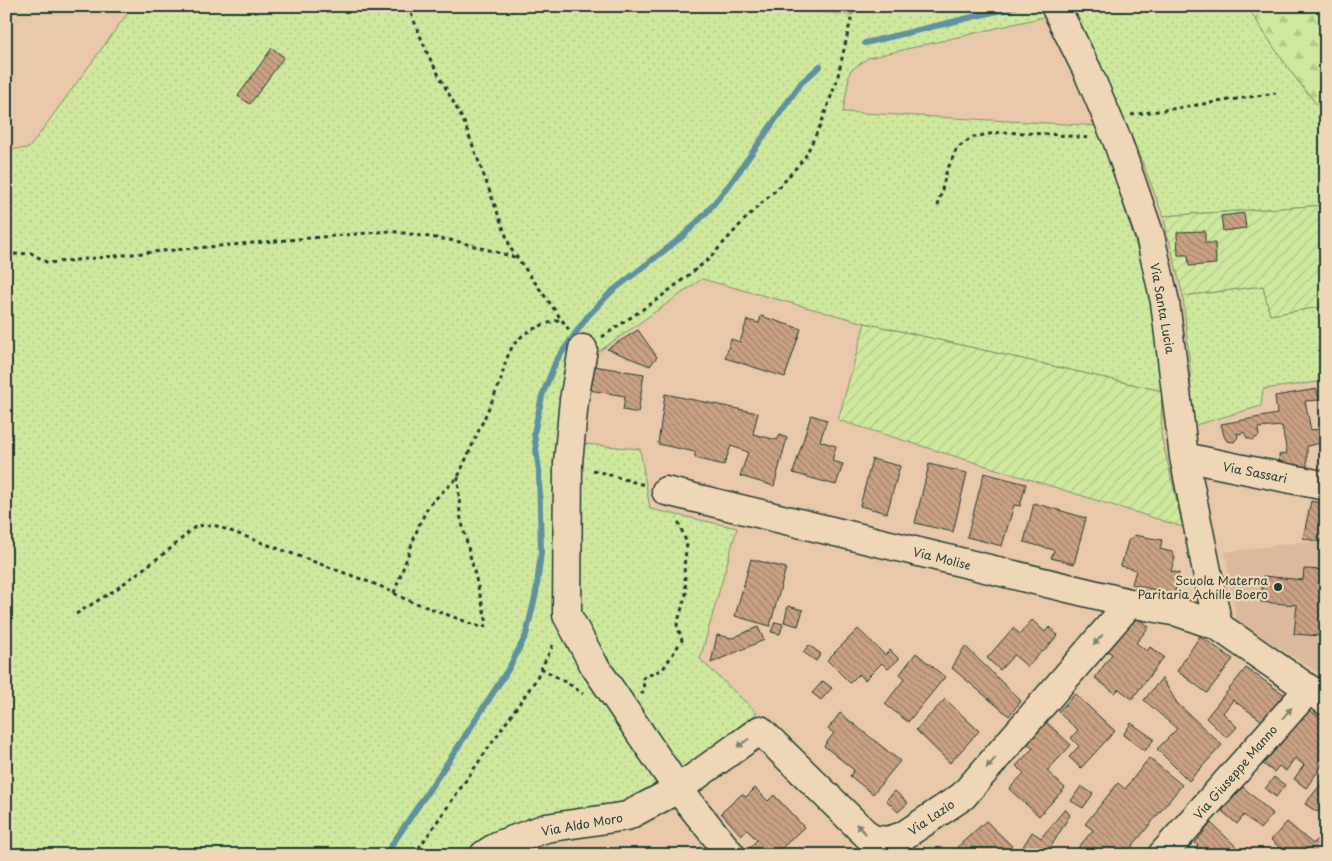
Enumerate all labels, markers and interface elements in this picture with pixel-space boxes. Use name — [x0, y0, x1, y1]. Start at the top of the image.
street label: Via Santa Lucia — [1146, 261, 1180, 355]
street label: Via Sassari — [1221, 457, 1289, 487]
street label: Via Molise — [911, 542, 973, 574]
place label: Scuola Materna Paritaria Achille Boero — [1138, 571, 1268, 603]
marker: Scuola Materna Paritaria Achille Boero — [1272, 581, 1284, 593]
one-way arrow — [1093, 634, 1104, 646]
one-way arrow — [1281, 708, 1293, 720]
street label: Via Giuseppe Manno — [1189, 721, 1281, 823]
one-way arrow — [736, 738, 750, 748]
one-way arrow — [986, 756, 997, 769]
street label: Via Lazio — [904, 795, 958, 839]
street label: Via Aldo Moro — [540, 808, 624, 840]
one-way arrow — [855, 823, 867, 835]

